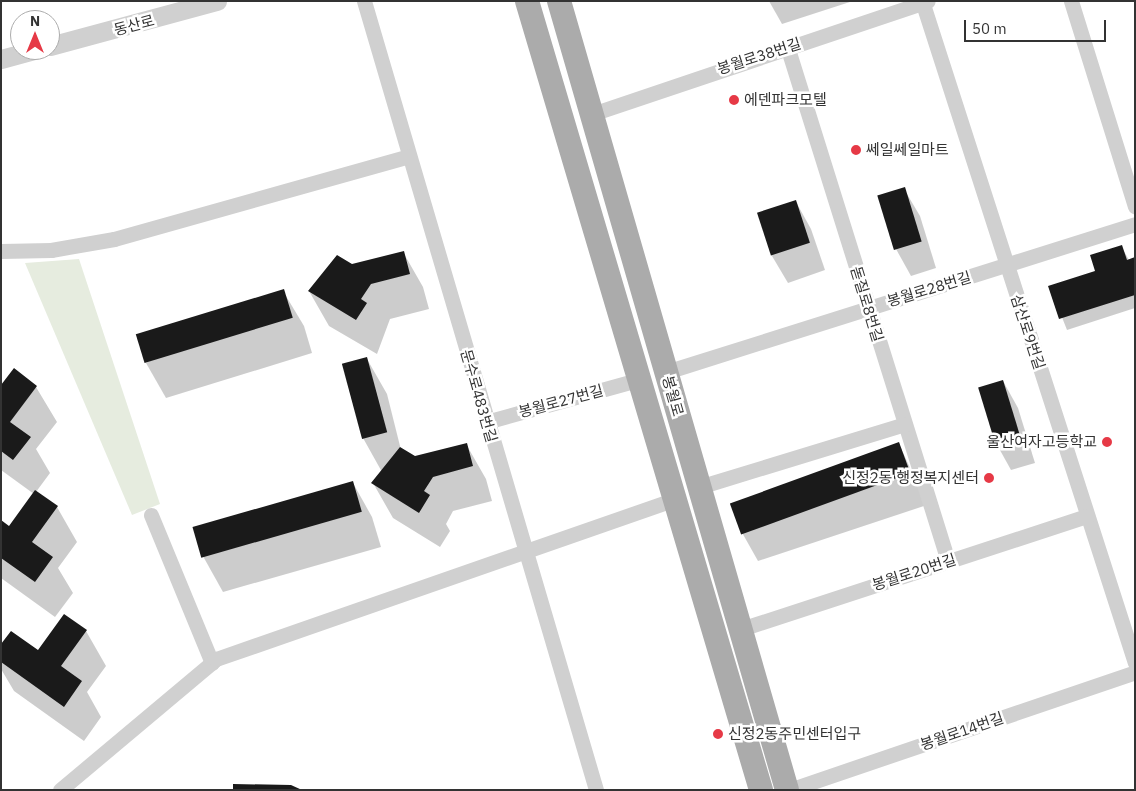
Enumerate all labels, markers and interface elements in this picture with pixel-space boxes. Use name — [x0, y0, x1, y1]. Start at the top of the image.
north arrow — [10, 10, 60, 60]
scale bar — [966, 10, 1108, 42]
street label: 동산로 — [112, 11, 156, 39]
text: N — [30, 12, 40, 30]
text: 50 m — [972, 19, 1007, 38]
street label: 봉월로38번길 — [715, 34, 803, 78]
place label: 에덴파크모텔 — [744, 91, 827, 109]
marker: 에덴파크모텔 — [728, 94, 740, 106]
place label: 쎄일쎄일마트 — [866, 141, 949, 159]
marker: 쎄일쎄일마트 — [850, 144, 862, 156]
street label: 돋질로8번길 — [847, 264, 887, 344]
street label: 봉월로28번길 — [885, 268, 973, 310]
street label: 삼산로9번길 — [1007, 292, 1049, 372]
street label: 문수로483번길 — [457, 347, 501, 445]
street label: 봉월로 — [659, 374, 687, 418]
street label: 봉월로27번길 — [517, 381, 605, 421]
place label: 울산여자고등학교 — [987, 433, 1097, 451]
marker: 울산여자고등학교 — [1101, 436, 1113, 448]
place label: 신정2동 행정복지센터 — [842, 469, 979, 487]
marker: 신정2동 행정복지센터 — [983, 472, 995, 484]
street label: 봉월로20번길 — [870, 550, 958, 594]
street label: 봉월로14번길 — [918, 708, 1006, 754]
place label: 신정2동주민센터입구 — [728, 725, 861, 743]
marker: 신정2동주민센터입구 — [712, 728, 724, 740]

